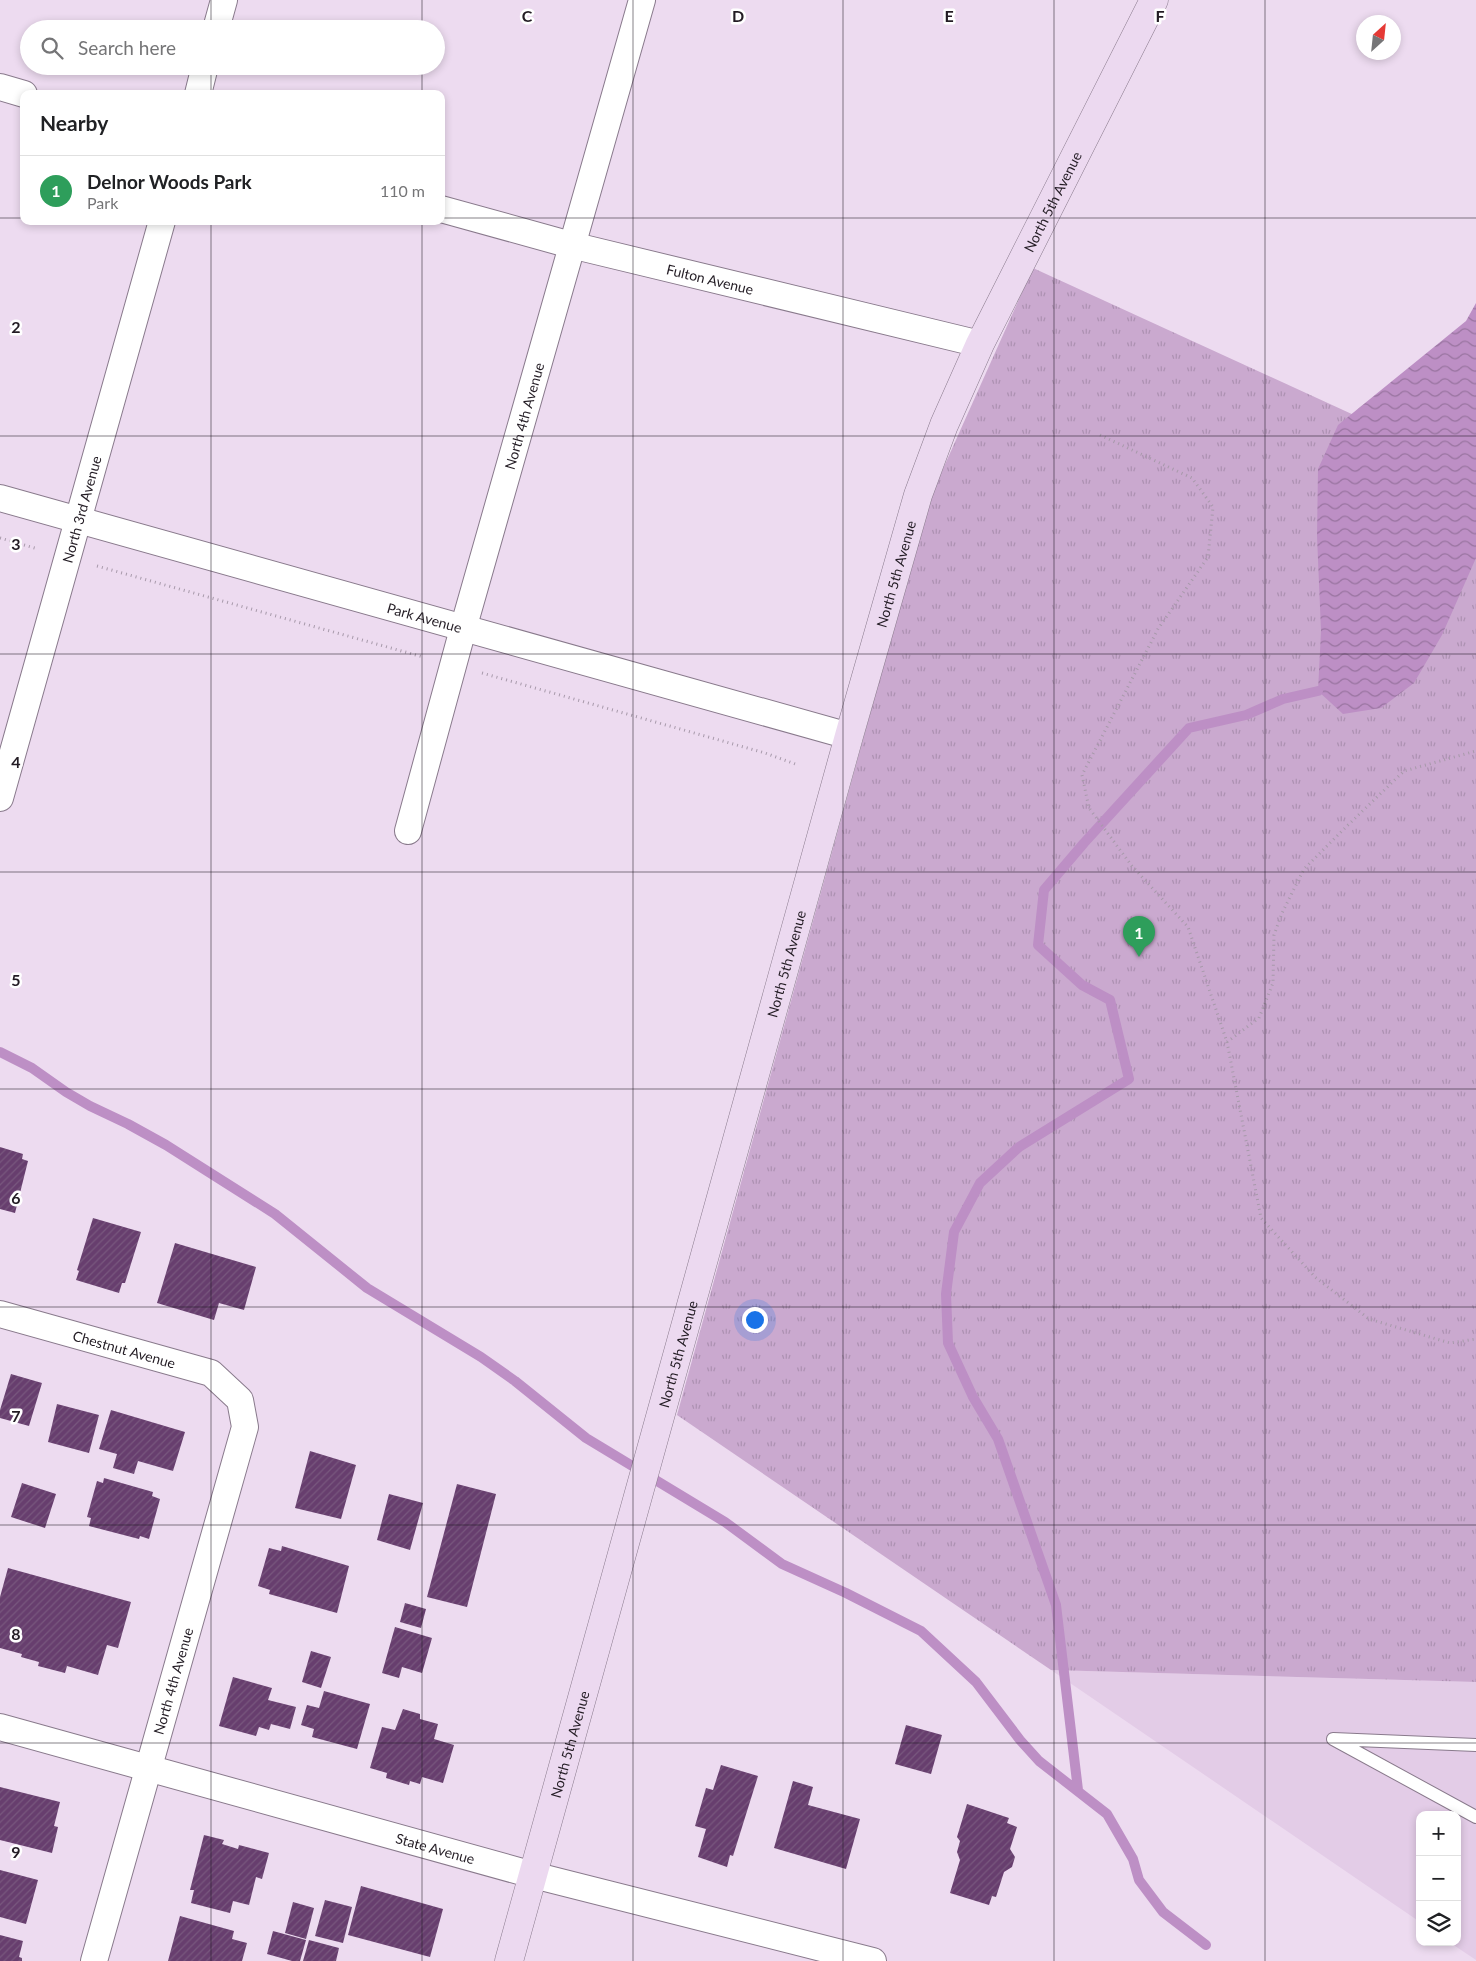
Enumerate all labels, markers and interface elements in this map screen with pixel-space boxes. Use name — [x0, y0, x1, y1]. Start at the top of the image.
text: C — [522, 6, 533, 25]
text: D — [732, 6, 744, 25]
text: E — [944, 6, 954, 25]
text: F — [1155, 6, 1165, 25]
north arrow — [1356, 15, 1401, 60]
search box — [20, 20, 445, 75]
icon: search — [38, 34, 66, 62]
text: Search here — [78, 36, 176, 59]
text: Nearby — [40, 110, 108, 135]
street label: North 5th Avenue — [1020, 148, 1085, 255]
text: Delnor Woods Park — [87, 170, 252, 193]
text: 1 — [51, 181, 61, 200]
text: 110 m — [380, 181, 425, 200]
text: Park — [87, 193, 118, 212]
street label: Fulton Avenue — [665, 260, 755, 297]
text: 2 — [11, 317, 21, 336]
street label: North 4th Avenue — [500, 360, 547, 471]
street label: North 3rd Avenue — [58, 454, 104, 565]
street label: North 5th Avenue — [872, 518, 919, 629]
text: 3 — [11, 534, 21, 553]
street label: Park Avenue — [385, 598, 464, 636]
text: 4 — [11, 752, 21, 771]
street label: North 5th Avenue — [763, 908, 809, 1019]
pin: 1 — [1123, 916, 1155, 957]
text: 5 — [11, 970, 21, 989]
text: 6 — [11, 1188, 21, 1207]
street label: North 5th Avenue — [655, 1298, 700, 1409]
your location — [742, 1307, 768, 1333]
street label: Chestnut Avenue — [71, 1326, 177, 1371]
text: 7 — [11, 1406, 21, 1425]
text: 8 — [11, 1624, 21, 1643]
street label: North 4th Avenue — [150, 1626, 196, 1736]
street label: North 5th Avenue — [546, 1689, 592, 1800]
map controls — [1416, 1811, 1461, 1946]
button: + — [1416, 1811, 1461, 1856]
street label: State Avenue — [394, 1829, 477, 1867]
text: 9 — [11, 1842, 21, 1861]
button: − — [1416, 1856, 1461, 1901]
button: layers — [1416, 1901, 1461, 1946]

